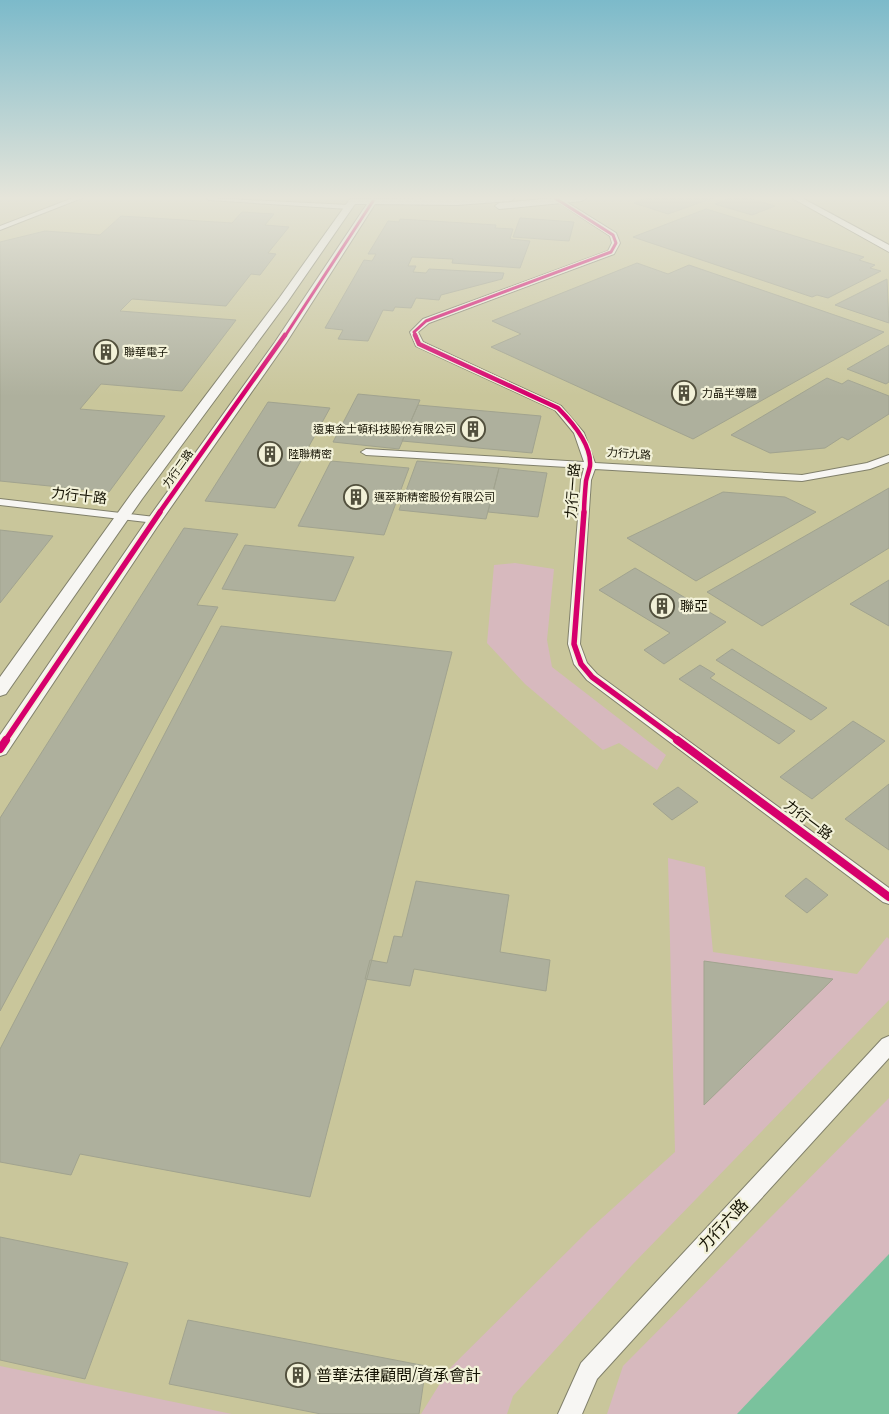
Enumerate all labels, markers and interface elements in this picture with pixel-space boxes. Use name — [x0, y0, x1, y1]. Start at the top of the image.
building icon: 聯華電子 — [93, 339, 119, 365]
place label: 聯華電子 — [124, 346, 168, 359]
building icon: 力晶半導體 — [671, 380, 697, 406]
place label: 力晶半導體 — [702, 387, 757, 400]
building icon: 遠東金士頓科技股份有限公司 — [460, 416, 486, 442]
place label: 遠東金士頓科技股份有限公司 — [313, 423, 456, 436]
building icon: 陸聯精密 — [257, 441, 283, 467]
street label: 力行九路 — [607, 446, 651, 462]
street label: 力行二路 — [160, 447, 196, 491]
place label: 陸聯精密 — [288, 448, 332, 461]
street label: 力行一路 — [563, 462, 583, 520]
building icon: 邁萃斯精密股份有限公司 — [343, 484, 369, 510]
street label: 力行十路 — [50, 485, 108, 507]
place label: 邁萃斯精密股份有限公司 — [374, 491, 495, 504]
building icon: 聯亞 — [649, 593, 675, 619]
place label: 聯亞 — [680, 598, 708, 615]
street label: 力行一路 — [781, 796, 835, 844]
street label: 力行六路 — [694, 1195, 752, 1255]
building icon: 普華法律顧問/資承會計 — [285, 1362, 311, 1388]
place label: 普華法律顧問/資承會計 — [316, 1366, 481, 1385]

